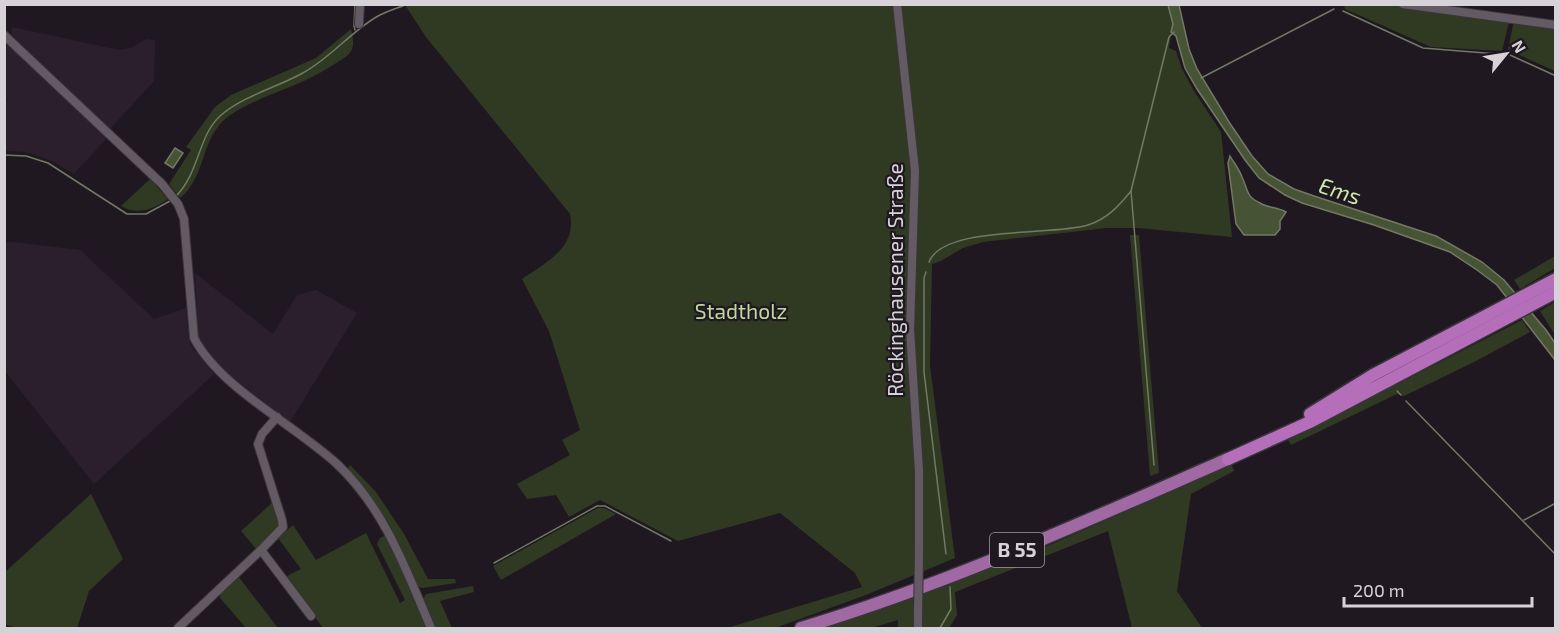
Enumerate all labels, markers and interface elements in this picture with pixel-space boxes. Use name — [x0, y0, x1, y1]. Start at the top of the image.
north arrow — [1476, 24, 1536, 84]
text: N — [1508, 36, 1531, 56]
street label: Röckinghausener Straße — [882, 163, 907, 397]
water label: Ems — [1316, 171, 1365, 209]
park label: Stadtholz — [695, 298, 787, 323]
road number: B 55 — [990, 533, 1044, 567]
scale bar — [1344, 570, 1532, 608]
text: 200 m — [1353, 579, 1405, 601]

